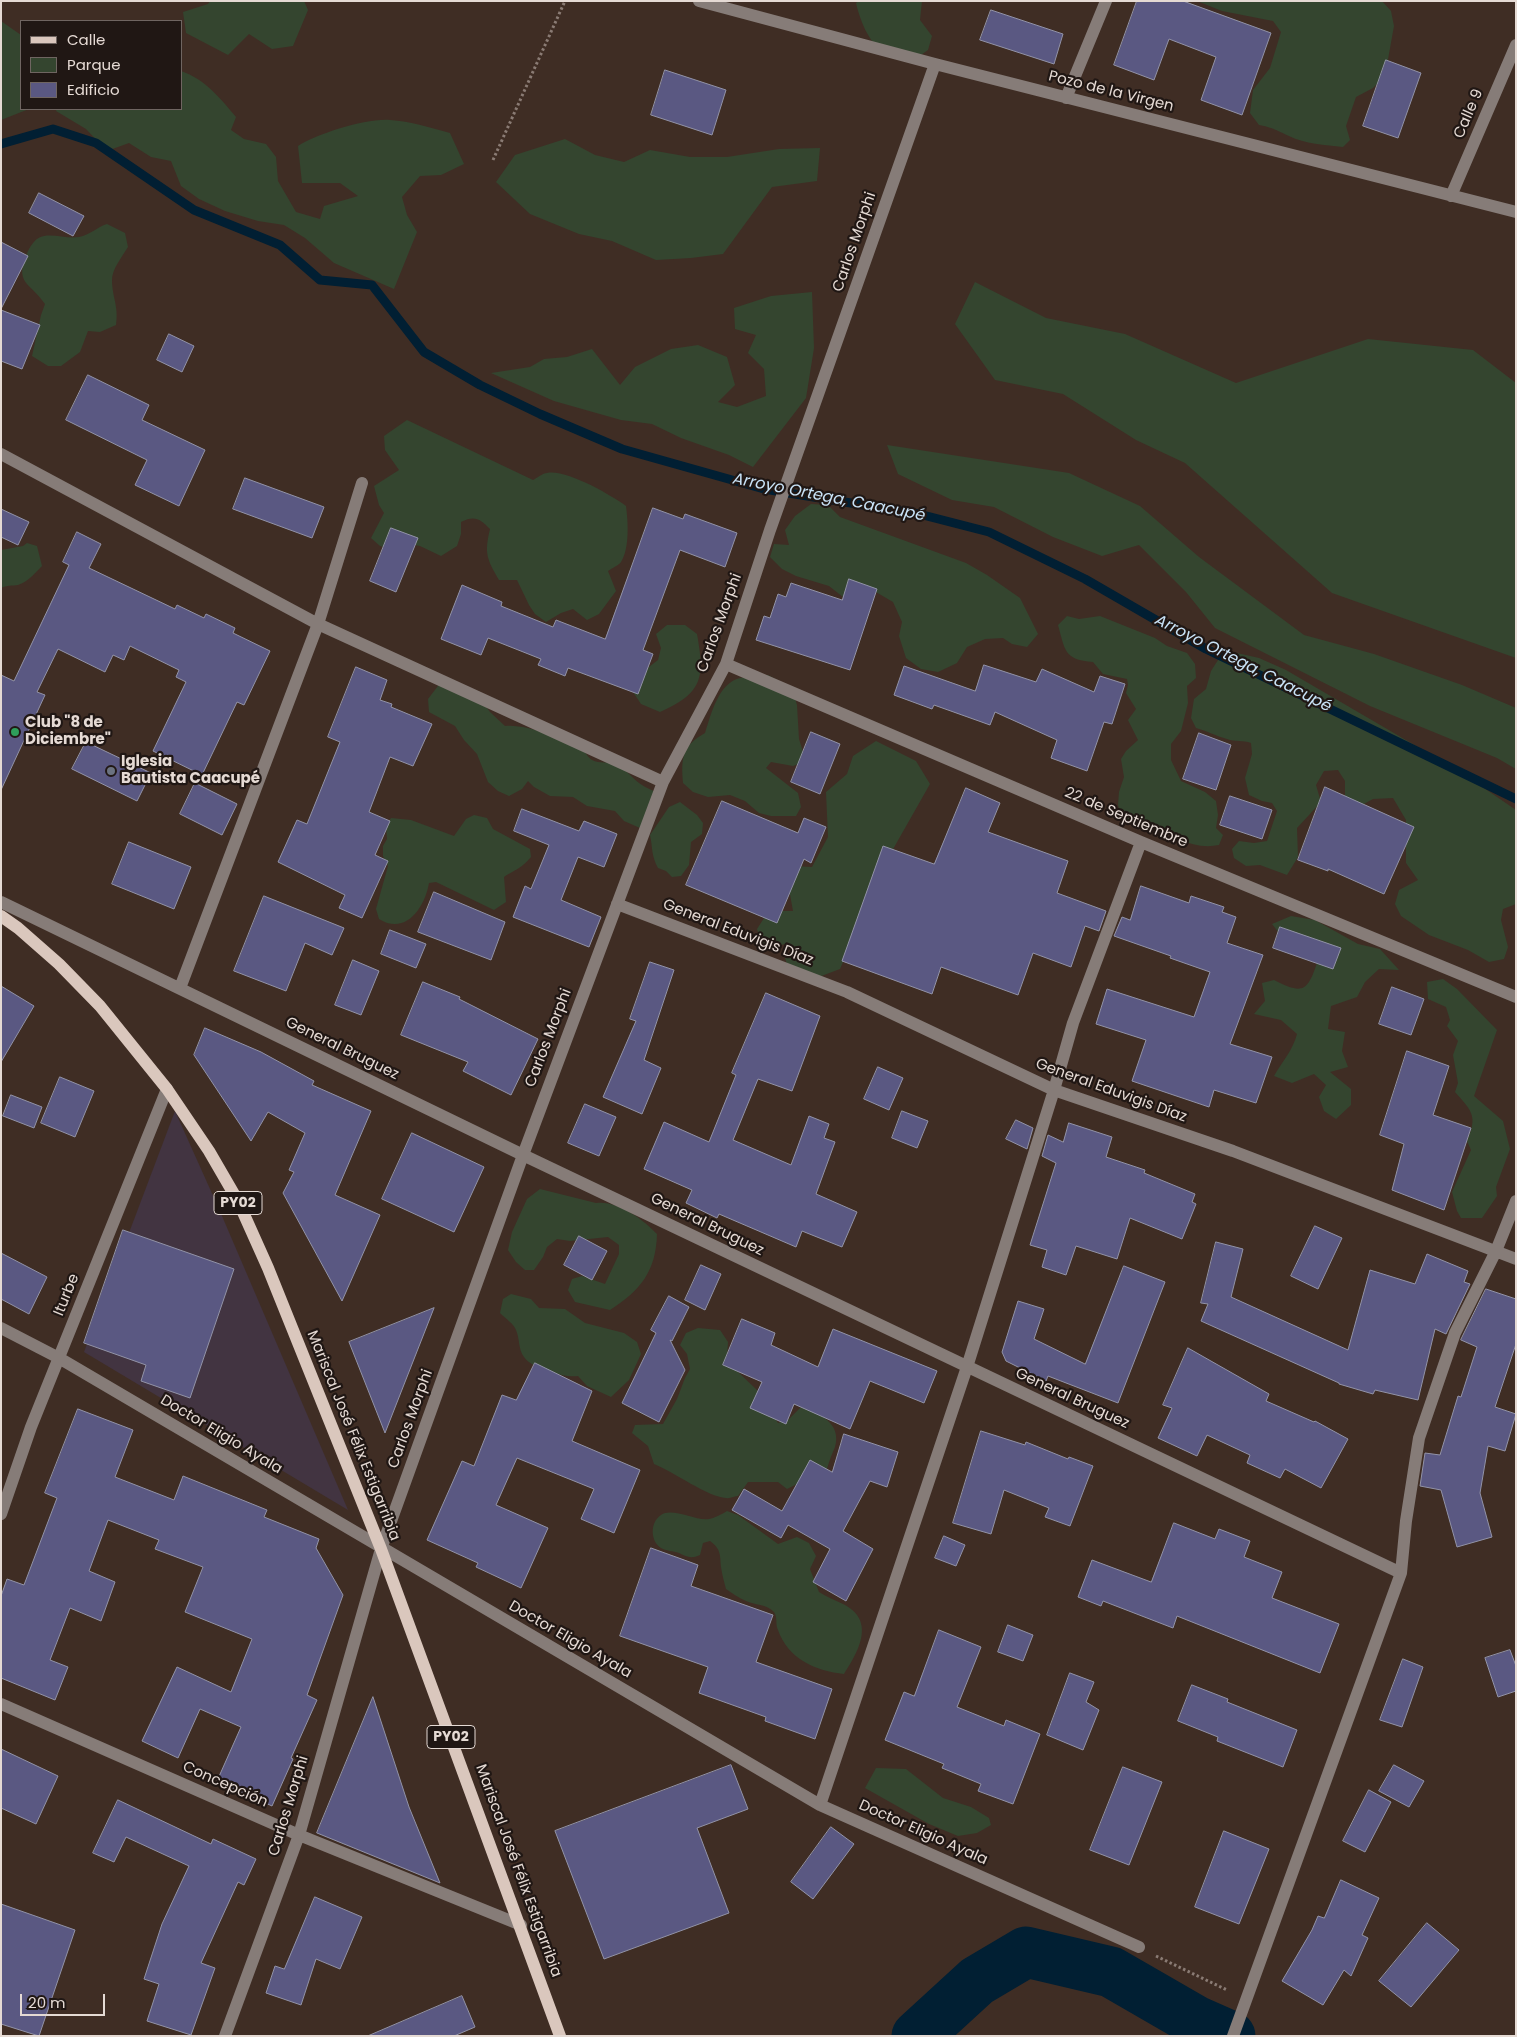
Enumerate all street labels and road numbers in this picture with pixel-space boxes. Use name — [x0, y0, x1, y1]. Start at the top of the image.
street label: Pozo de la Virgen — [1047, 68, 1175, 116]
street label: Calle 9 — [1451, 87, 1487, 141]
street label: Carlos Morphi — [830, 190, 880, 294]
street label: Carlos Morphi — [694, 571, 746, 675]
street label: 22 de Septiembre — [1062, 784, 1190, 852]
street label: General Eduvigis Díaz — [660, 896, 816, 970]
street label: Carlos Morphi — [522, 986, 576, 1090]
street label: General Bruguez — [283, 1014, 401, 1084]
street label: General Eduvigis Díaz — [1033, 1055, 1189, 1127]
street label: General Bruguez — [648, 1190, 766, 1260]
road number: PY02 — [214, 1192, 262, 1214]
street label: Iturbe — [50, 1271, 84, 1319]
street label: Mariscal José Félix Estigarribia — [303, 1328, 403, 1544]
street label: General Bruguez — [1012, 1365, 1132, 1433]
street label: Carlos Morphi — [385, 1367, 437, 1471]
street label: Doctor Eligio Ayala — [157, 1391, 285, 1479]
street label: Doctor Eligio Ayala — [505, 1597, 635, 1683]
road number: PY02 — [427, 1725, 475, 1748]
street label: Carlos Morphi — [265, 1754, 313, 1858]
street label: Concepción — [180, 1758, 270, 1812]
street label: Mariscal José Félix Estigarribia — [471, 1762, 565, 1980]
street label: Doctor Eligio Ayala — [856, 1797, 990, 1869]

